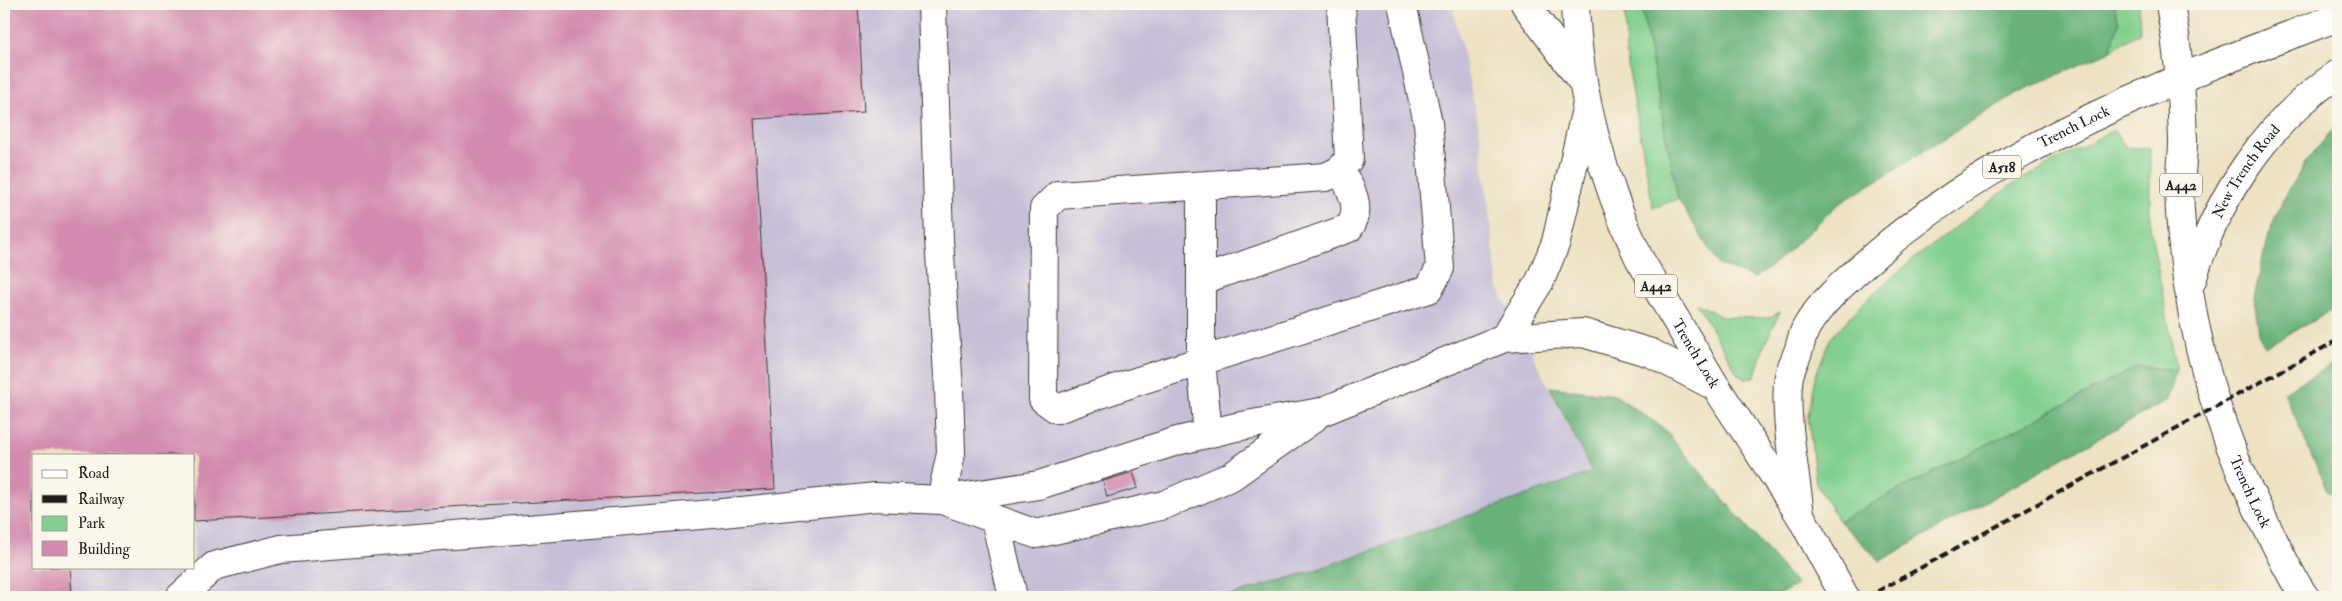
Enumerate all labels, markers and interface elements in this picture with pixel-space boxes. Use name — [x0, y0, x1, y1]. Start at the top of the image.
street label: Trench Lock — [2035, 101, 2113, 153]
street label: New Trench Road — [2208, 120, 2285, 222]
road number: A518 — [1983, 156, 2021, 178]
road number: A442 — [2160, 174, 2202, 196]
road number: A442 — [1635, 274, 1677, 298]
street label: Trench Lock — [1668, 316, 1724, 392]
street label: Trench Lock — [2225, 453, 2275, 531]
legend — [32, 454, 195, 568]
text: Road — [78, 464, 110, 483]
text: Railway — [78, 490, 125, 509]
text: Park — [78, 514, 105, 533]
text: Building — [78, 540, 130, 559]

